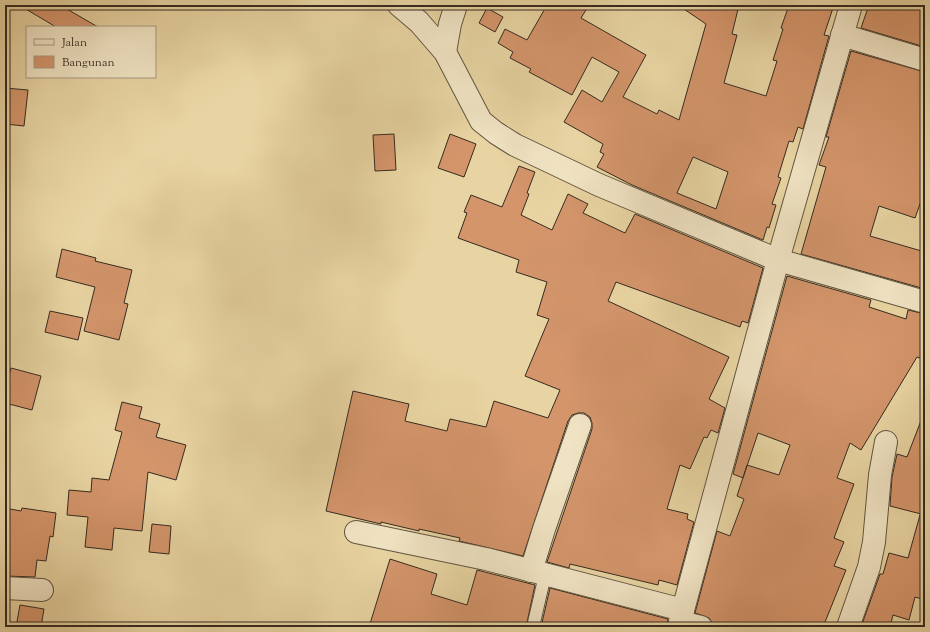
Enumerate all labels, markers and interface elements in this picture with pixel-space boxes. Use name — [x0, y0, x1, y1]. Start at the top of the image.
legend — [26, 26, 156, 78]
text: Jalan — [61, 34, 87, 52]
text: Bangunan — [62, 54, 115, 72]

